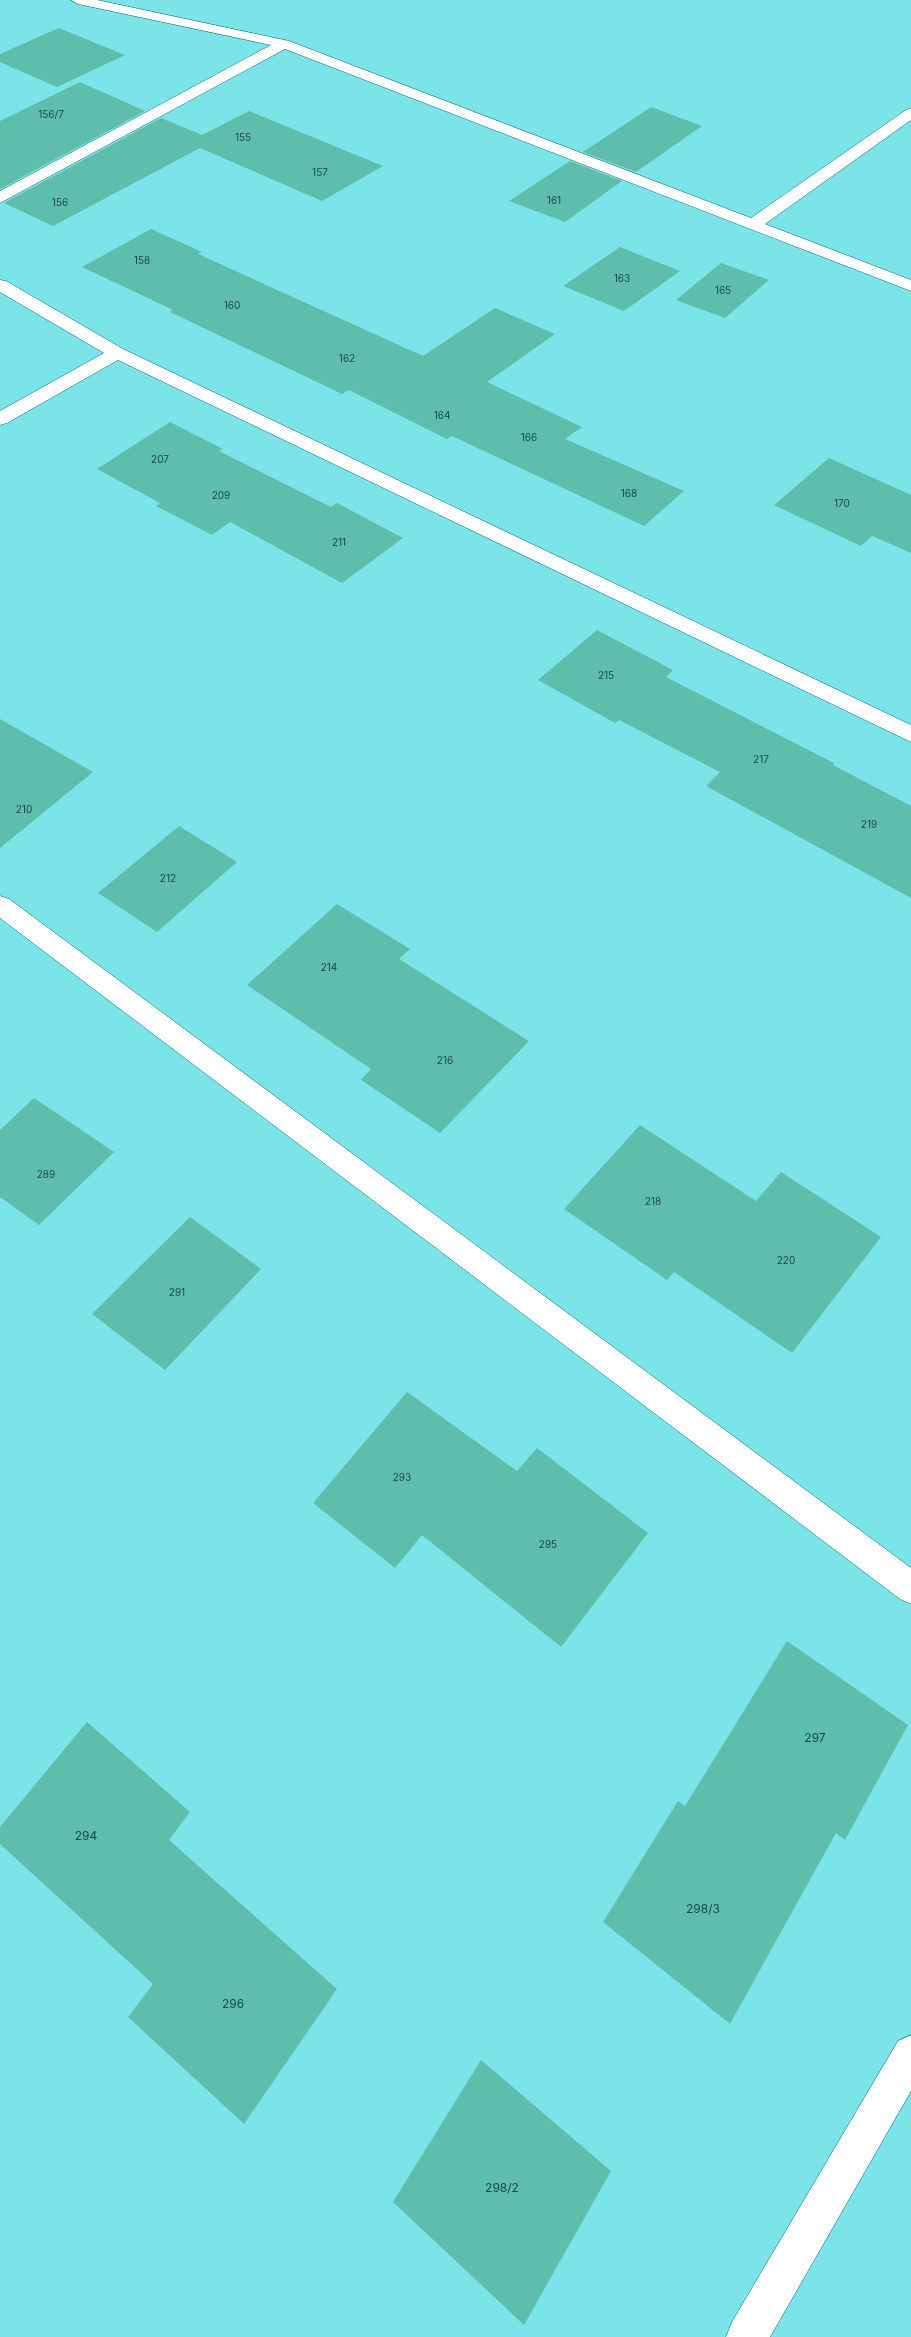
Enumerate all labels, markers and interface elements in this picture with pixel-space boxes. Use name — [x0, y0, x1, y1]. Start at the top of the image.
house number: 156/7 — [38, 108, 64, 120]
house number: 155 — [235, 131, 251, 143]
house number: 157 — [312, 166, 328, 178]
house number: 161 — [547, 194, 561, 206]
house number: 156 — [52, 196, 68, 208]
house number: 158 — [134, 254, 150, 266]
house number: 163 — [614, 272, 630, 284]
house number: 165 — [715, 284, 731, 296]
house number: 160 — [224, 299, 240, 311]
house number: 162 — [339, 352, 355, 364]
house number: 164 — [434, 409, 450, 421]
house number: 166 — [521, 431, 537, 443]
house number: 207 — [151, 453, 169, 465]
house number: 168 — [621, 487, 637, 499]
house number: 209 — [212, 489, 230, 501]
house number: 170 — [834, 497, 850, 509]
house number: 211 — [332, 536, 346, 548]
house number: 215 — [598, 669, 614, 681]
house number: 217 — [753, 753, 769, 765]
house number: 210 — [16, 803, 32, 815]
house number: 219 — [861, 818, 877, 830]
house number: 212 — [160, 872, 176, 884]
house number: 214 — [321, 961, 337, 973]
house number: 216 — [437, 1054, 453, 1066]
house number: 289 — [37, 1168, 55, 1180]
house number: 218 — [645, 1195, 661, 1207]
house number: 220 — [777, 1254, 795, 1266]
house number: 291 — [169, 1286, 185, 1298]
house number: 293 — [393, 1471, 411, 1483]
house number: 295 — [539, 1538, 557, 1550]
house number: 297 — [804, 1730, 826, 1745]
house number: 294 — [75, 1828, 98, 1843]
house number: 298/3 — [686, 1901, 720, 1916]
house number: 296 — [222, 1996, 244, 2011]
house number: 298/2 — [485, 2180, 519, 2195]

